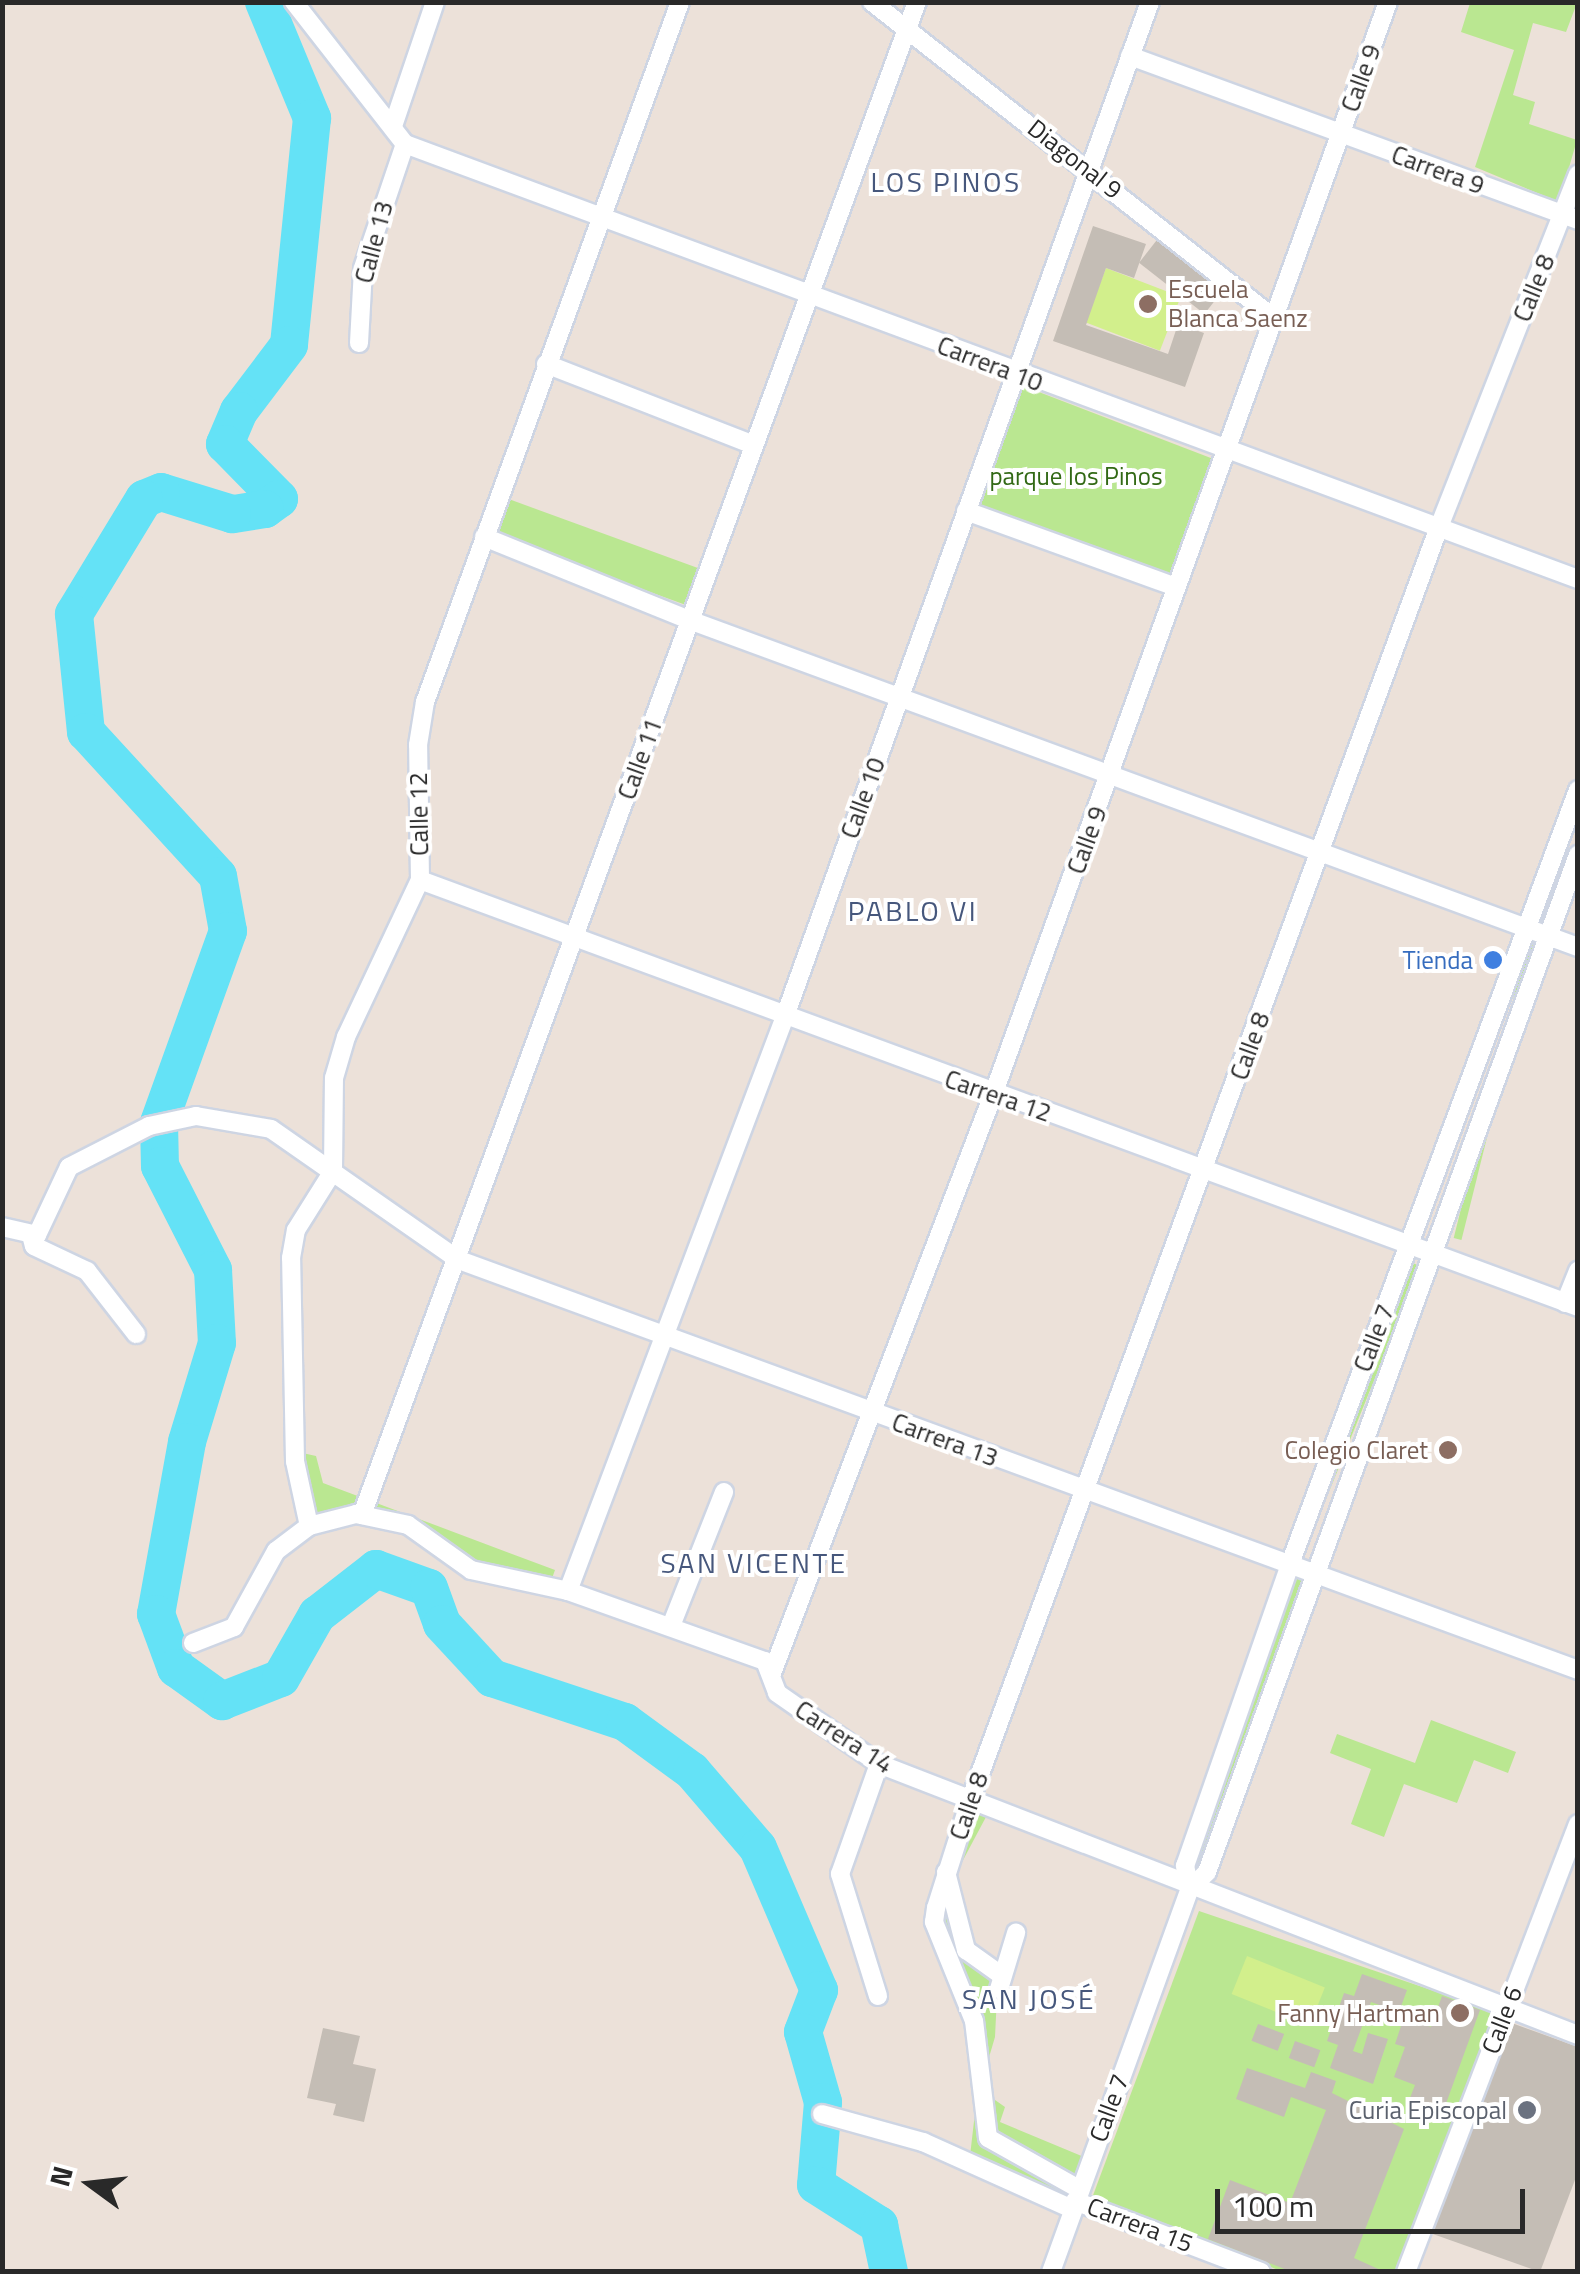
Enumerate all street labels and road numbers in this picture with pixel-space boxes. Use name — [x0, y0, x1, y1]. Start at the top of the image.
street label: Calle 9 — [1335, 40, 1387, 116]
street label: Diagonal 9 — [1022, 113, 1128, 205]
street label: Carrera 9 — [1388, 139, 1488, 201]
street label: Calle 13 — [349, 198, 399, 286]
street label: Calle 8 — [1507, 250, 1561, 326]
street label: Carrera 10 — [933, 330, 1047, 398]
street label: Calle 11 — [612, 714, 668, 804]
street label: Calle 10 — [835, 753, 891, 843]
street label: Calle 12 — [403, 772, 435, 856]
street label: Calle 9 — [1061, 802, 1113, 878]
street label: Calle 8 — [1224, 1008, 1276, 1084]
street label: Carrera 12 — [941, 1064, 1055, 1128]
street label: Calle 7 — [1347, 1300, 1401, 1376]
street label: Carrera 13 — [888, 1407, 1002, 1473]
street label: Carrera 14 — [790, 1694, 898, 1780]
street label: Calle 8 — [943, 1768, 995, 1844]
street label: Calle 6 — [1475, 1982, 1529, 2058]
street label: Calle 7 — [1083, 2070, 1135, 2146]
street label: Carrera 15 — [1083, 2191, 1197, 2259]

